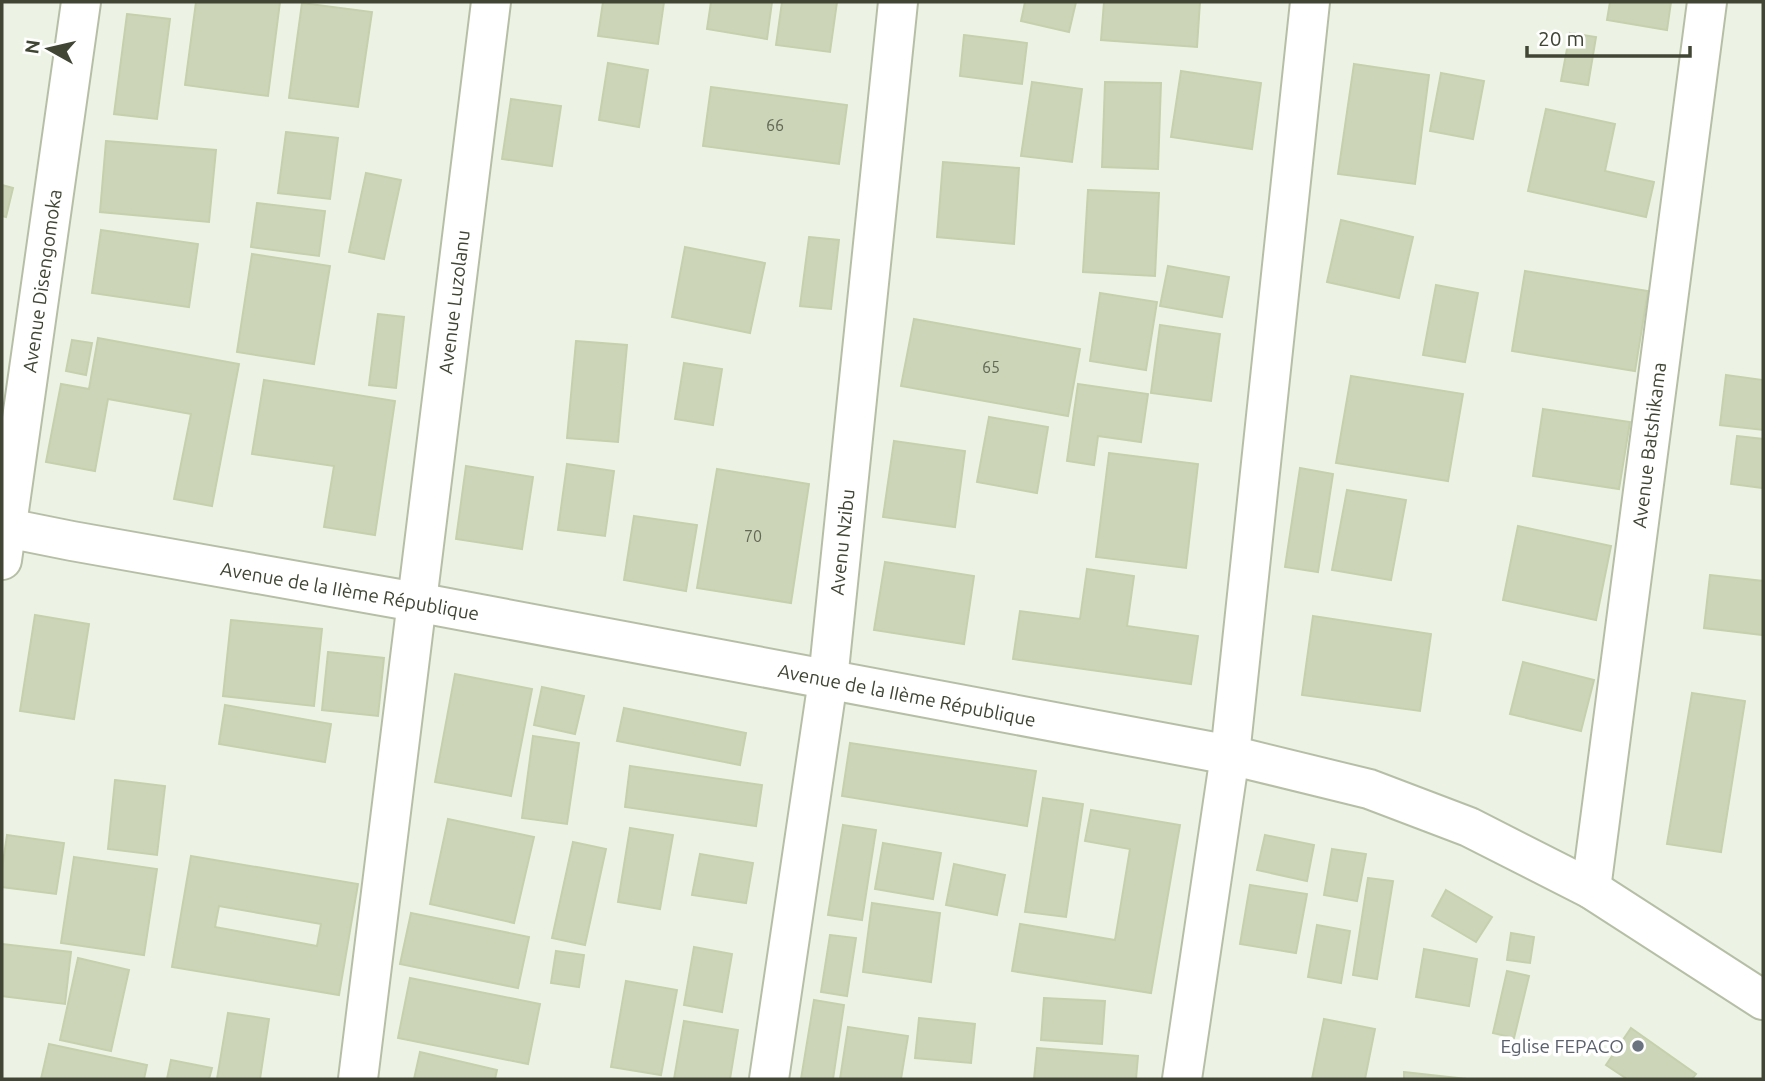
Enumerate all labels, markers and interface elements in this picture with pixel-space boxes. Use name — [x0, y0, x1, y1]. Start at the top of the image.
north arrow — [14, 14, 84, 84]
scale bar — [1527, 14, 1690, 58]
text: 20 m — [1538, 26, 1585, 50]
text: N — [20, 38, 44, 55]
house number: 66 — [766, 116, 784, 134]
street label: Avenue Disengomoka — [18, 188, 66, 374]
street label: Avenue Luzolanu — [434, 229, 474, 375]
house number: 65 — [982, 358, 1000, 376]
street label: Avenue Batshikama — [1628, 361, 1670, 529]
street label: Avenu Nzibu — [825, 488, 859, 596]
house number: 70 — [744, 527, 762, 545]
street label: Avenue de la IIème République — [219, 557, 481, 625]
street label: Avenue de la IIème République — [776, 659, 1038, 731]
place label: Eglise FEPACO — [1500, 1035, 1624, 1057]
marker: Eglise FEPACO — [1630, 1038, 1646, 1054]

